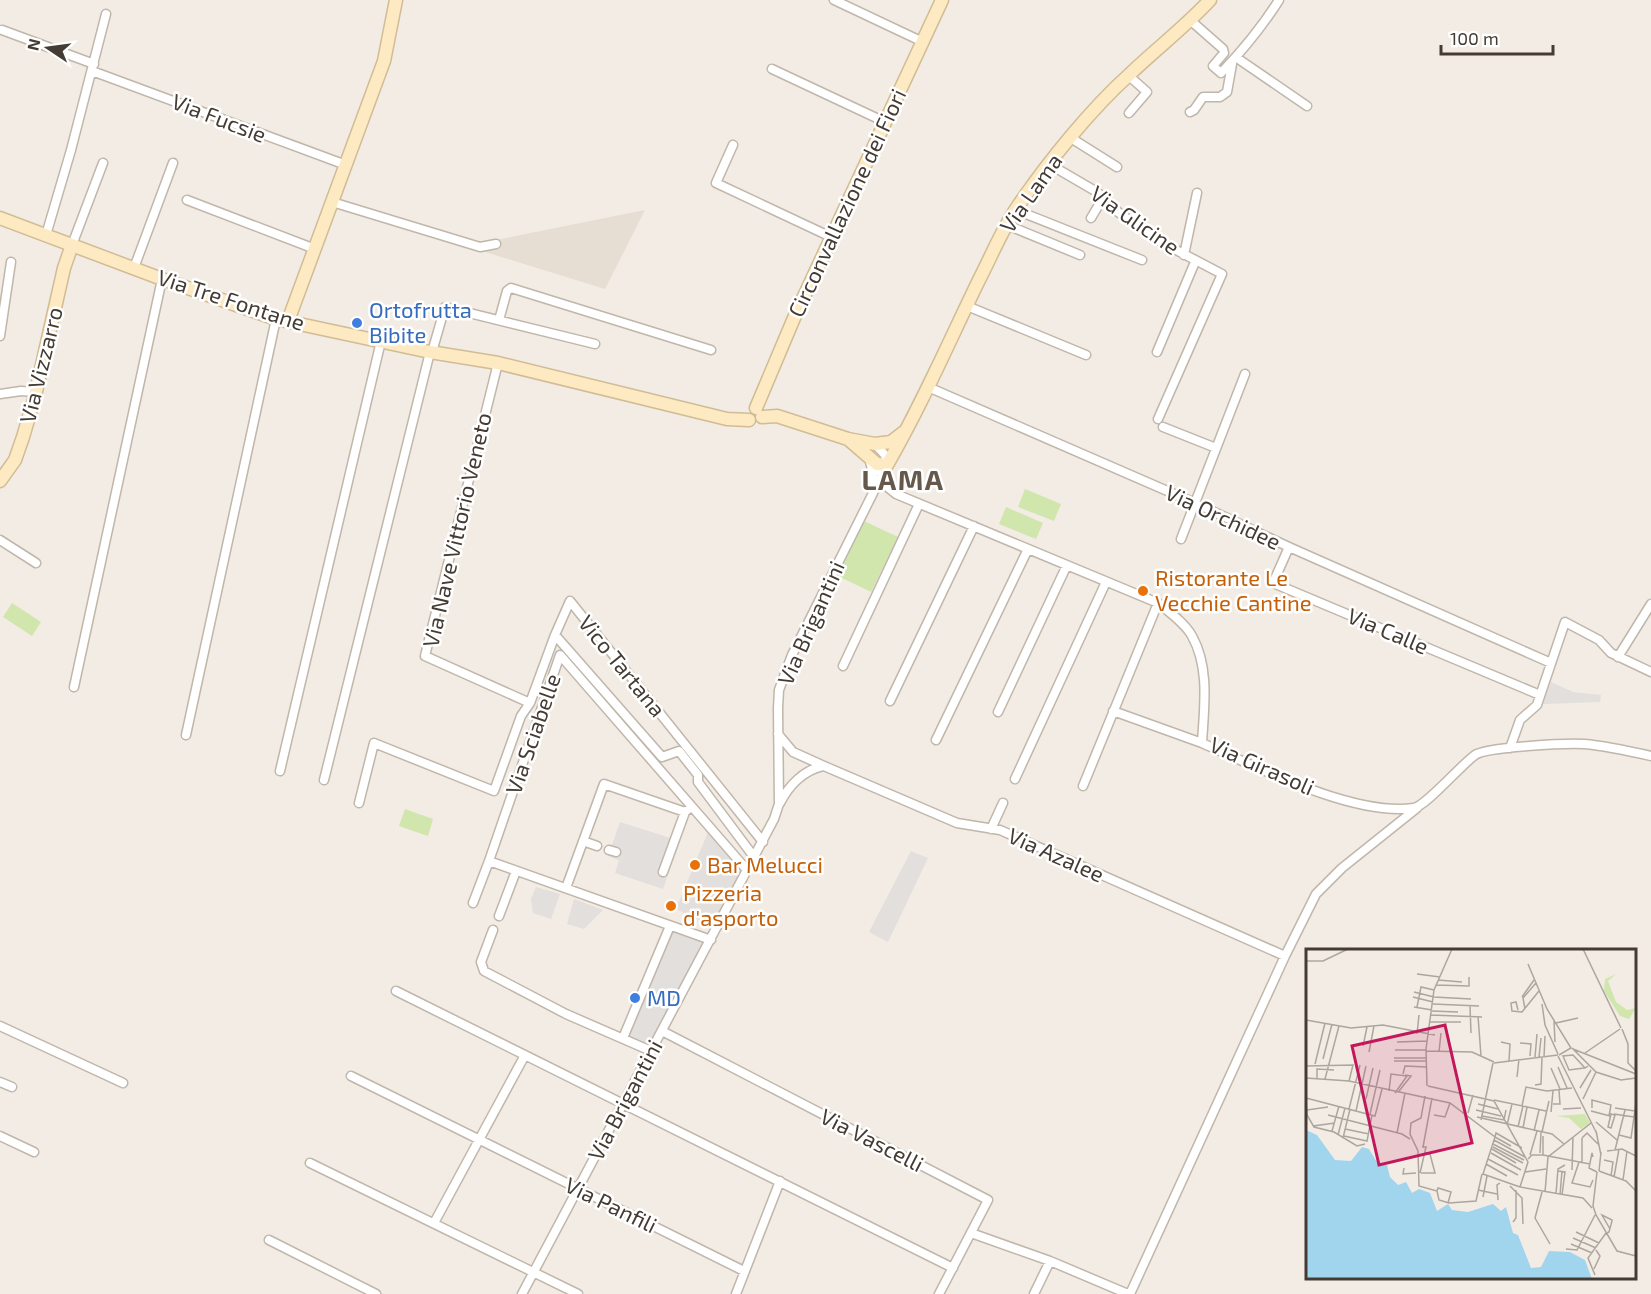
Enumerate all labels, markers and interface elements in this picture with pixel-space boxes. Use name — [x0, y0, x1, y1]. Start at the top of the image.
north arrow — [18, 18, 78, 78]
scale bar — [1441, 18, 1554, 56]
text: 100 m — [1450, 27, 1499, 49]
text: N — [22, 37, 43, 52]
street label: Circonvallazione dei Fiori — [782, 84, 910, 321]
street label: Via Fucsie — [168, 87, 270, 147]
street label: Via Lama — [994, 148, 1067, 237]
street label: Via Glicine — [1086, 179, 1185, 259]
street label: Via Tre Fontane — [154, 263, 308, 335]
place label: Ortofrutta Bibite — [369, 296, 472, 347]
street label: Via Vizzarro — [13, 304, 67, 425]
marker: Ortofrutta Bibite — [350, 316, 364, 330]
street label: Via Nave Vittorio Veneto — [416, 410, 496, 650]
district label: LAMA — [861, 462, 945, 496]
street label: Via Orchidee — [1162, 478, 1285, 554]
street label: Via Brigantini — [771, 557, 849, 689]
place label: Ristorante Le Vecchie Cantine — [1155, 564, 1312, 615]
marker: Ristorante Le Vecchie Cantine — [1136, 584, 1150, 598]
street label: Via Calle — [1344, 601, 1433, 659]
street label: Vico Tartana — [574, 609, 672, 721]
street label: Via Sciabelle — [499, 670, 565, 797]
street label: Via Girasoli — [1206, 730, 1319, 800]
street label: Via Azalee — [1004, 821, 1108, 887]
place label: Bar Melucci — [707, 851, 823, 877]
marker: Bar Melucci — [688, 858, 702, 872]
place label: Pizzeria d'asporto — [683, 879, 778, 930]
marker: Pizzeria d'asporto — [664, 899, 678, 913]
inset map — [1306, 949, 1636, 1279]
place label: MD — [647, 984, 681, 1010]
marker: MD — [628, 991, 642, 1005]
street label: Via Brigantini — [581, 1035, 667, 1164]
street label: Via Vascelli — [817, 1102, 928, 1176]
street label: Via Panfili — [561, 1171, 662, 1237]

